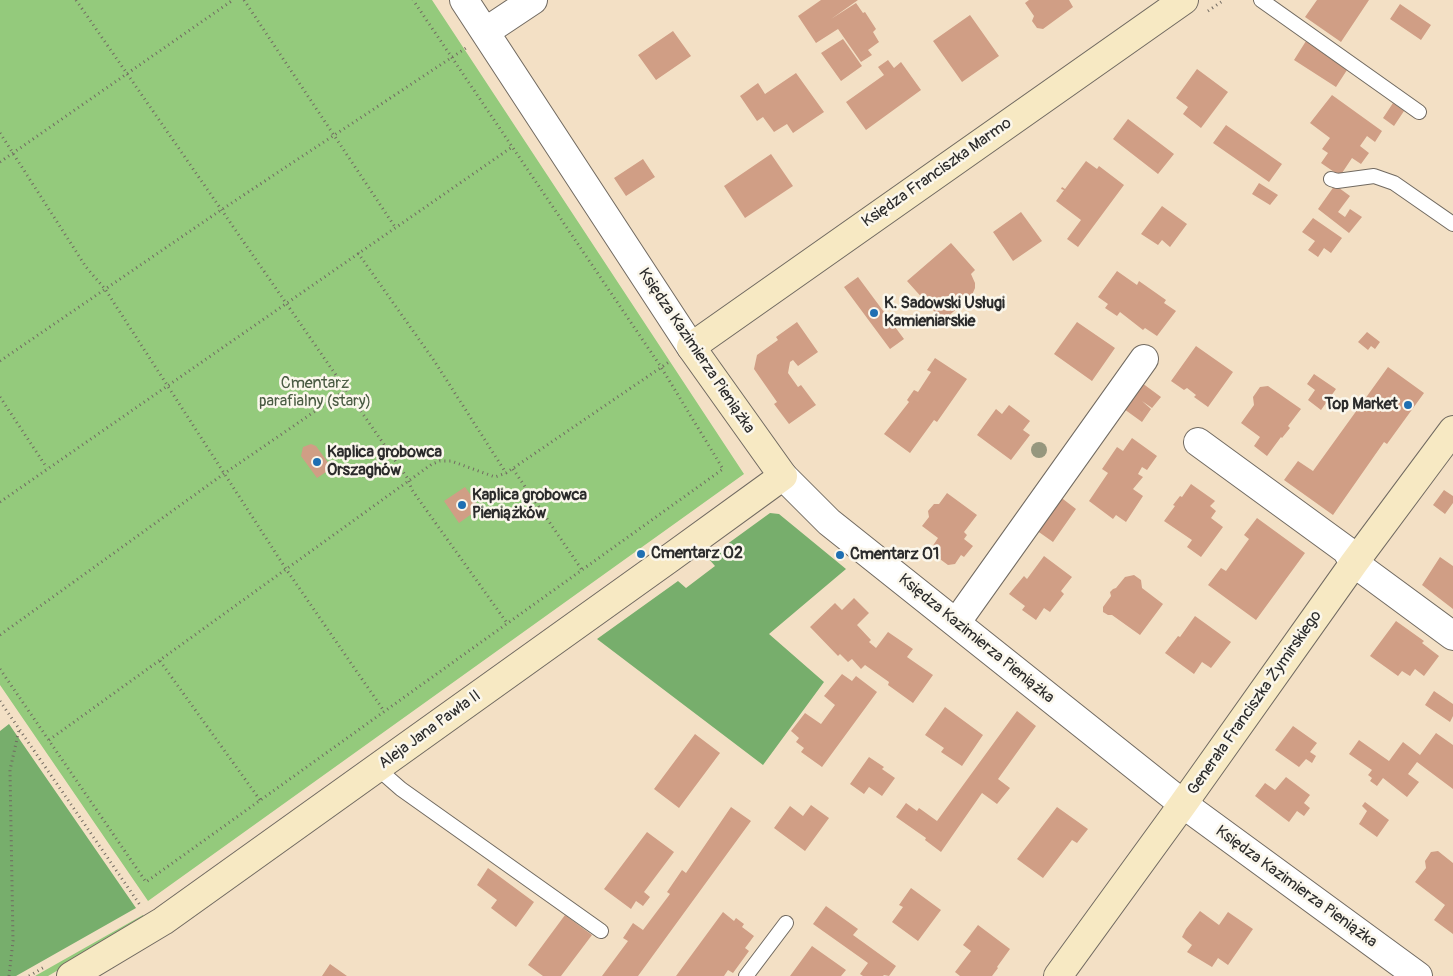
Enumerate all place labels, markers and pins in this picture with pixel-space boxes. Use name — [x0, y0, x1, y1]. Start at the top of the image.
place label: K. Sadowski Usługi Kamieniarskie — [884, 294, 1005, 332]
marker: K. Sadowski Usługi Kamieniarskie — [868, 307, 880, 319]
place label: Top Market — [1324, 395, 1398, 415]
marker: Top Market — [1402, 399, 1414, 411]
place label: Kaplica grobowca Orszaghów — [327, 443, 442, 481]
marker: Kaplica grobowca Orszaghów — [311, 456, 323, 468]
place label: Kaplica grobowca Pieniążków — [472, 486, 587, 524]
marker: Kaplica grobowca Pieniążków — [456, 499, 468, 511]
place label: Cmentarz 02 — [651, 544, 743, 564]
place label: Cmentarz 01 — [850, 545, 939, 565]
marker: Cmentarz 02 — [635, 548, 647, 560]
marker: Cmentarz 01 — [834, 549, 846, 561]

